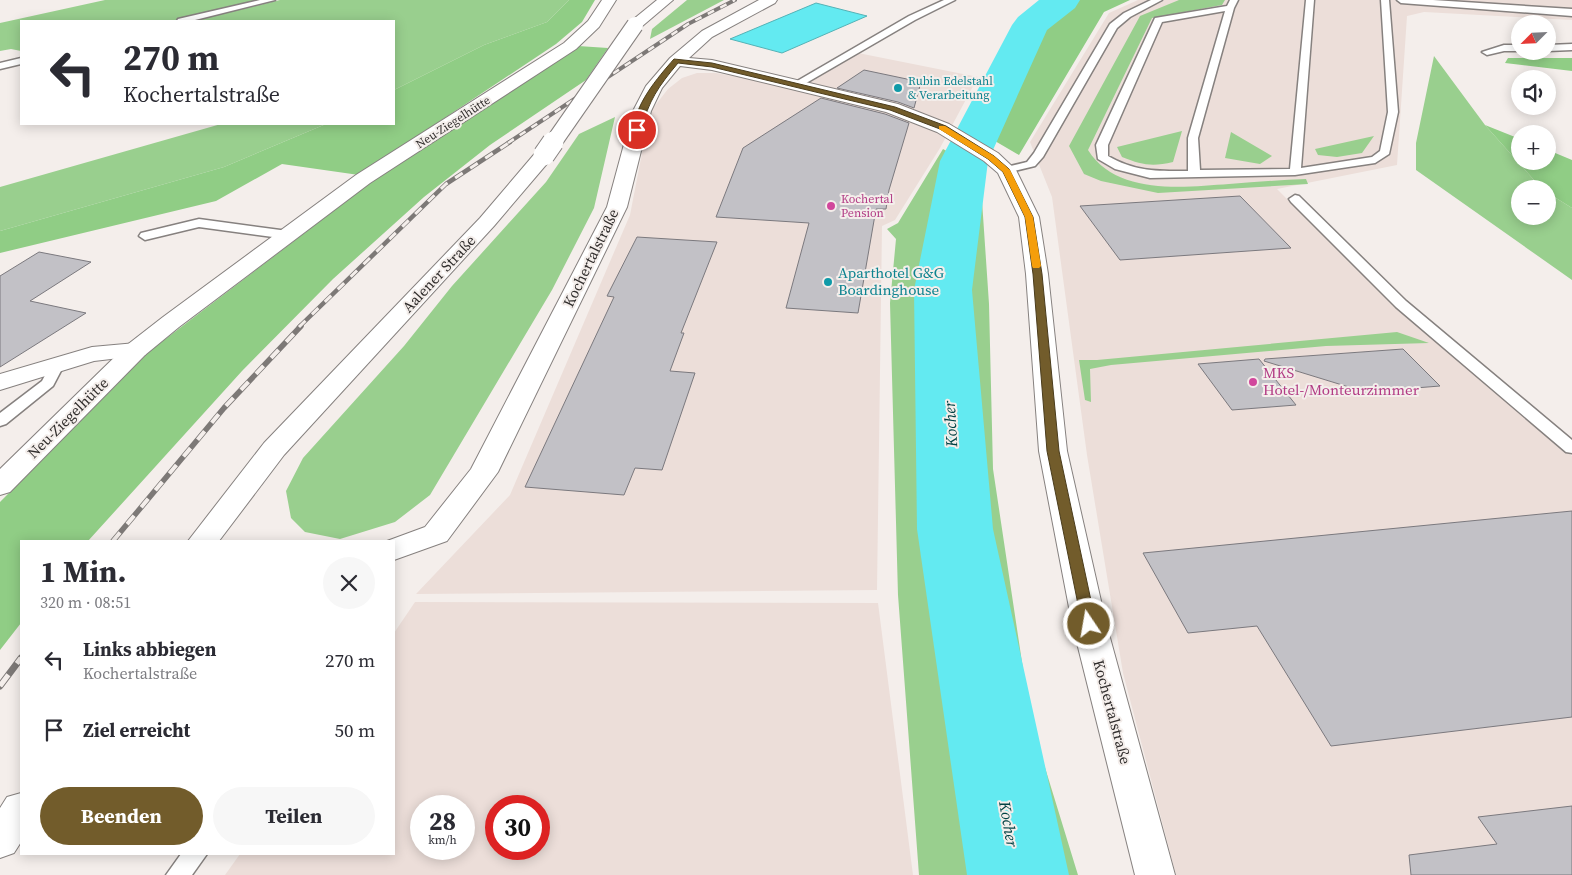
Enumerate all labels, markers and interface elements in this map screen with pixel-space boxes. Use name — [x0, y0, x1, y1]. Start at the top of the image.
north arrow — [1511, 15, 1556, 60]
map controls — [1511, 15, 1556, 225]
text: 270 m — [123, 34, 219, 82]
icon: left — [40, 40, 105, 105]
button: sound — [1511, 70, 1556, 115]
place label: Rubin Edelstahl & Verarbeitung — [908, 73, 993, 103]
text: Kochertalstraße — [123, 79, 280, 109]
marker: Rubin Edelstahl & Verarbeitung — [892, 82, 904, 94]
street label: Neu-Ziegelhütte — [413, 92, 493, 152]
pin — [616, 109, 658, 151]
icon: arrive — [623, 116, 651, 144]
button: + — [1511, 125, 1556, 170]
button: − — [1511, 180, 1556, 225]
place label: Kochertal Pension — [841, 191, 894, 221]
marker: Kochertal Pension — [825, 200, 837, 212]
street label: Kochertalstraße — [558, 205, 624, 311]
street label: Aalener Straße — [397, 230, 480, 317]
place label: Aparthotel G&G Boardinghouse — [838, 262, 944, 300]
marker: Aparthotel G&G Boardinghouse — [822, 276, 834, 288]
place label: MKS Hotel-/Monteurzimmer — [1263, 362, 1420, 400]
street label: Neu-Ziegelhütte — [22, 372, 113, 463]
marker: MKS Hotel-/Monteurzimmer — [1247, 376, 1259, 388]
water label: Kocher — [938, 400, 962, 449]
text: 1 Min. — [40, 551, 127, 592]
button: close — [323, 557, 375, 609]
text: 320 m · 08:51 — [40, 591, 131, 613]
position arrow — [1062, 597, 1114, 649]
text: Links abbiegen — [83, 636, 216, 662]
icon: left — [40, 646, 68, 674]
text: 270 m — [325, 647, 375, 673]
street label: Kochertalstraße — [1088, 657, 1137, 767]
text: Kochertalstraße — [83, 662, 197, 684]
icon: arrive — [40, 716, 68, 744]
text: Ziel erreicht — [83, 717, 190, 743]
text: 50 m — [334, 717, 375, 743]
button: Beenden — [40, 787, 203, 845]
button: Teilen — [213, 787, 375, 845]
speed limit sign: 30 — [485, 795, 550, 860]
water label: Kocher — [994, 798, 1024, 849]
text: 28 — [429, 804, 456, 838]
text: km/h — [428, 832, 457, 848]

